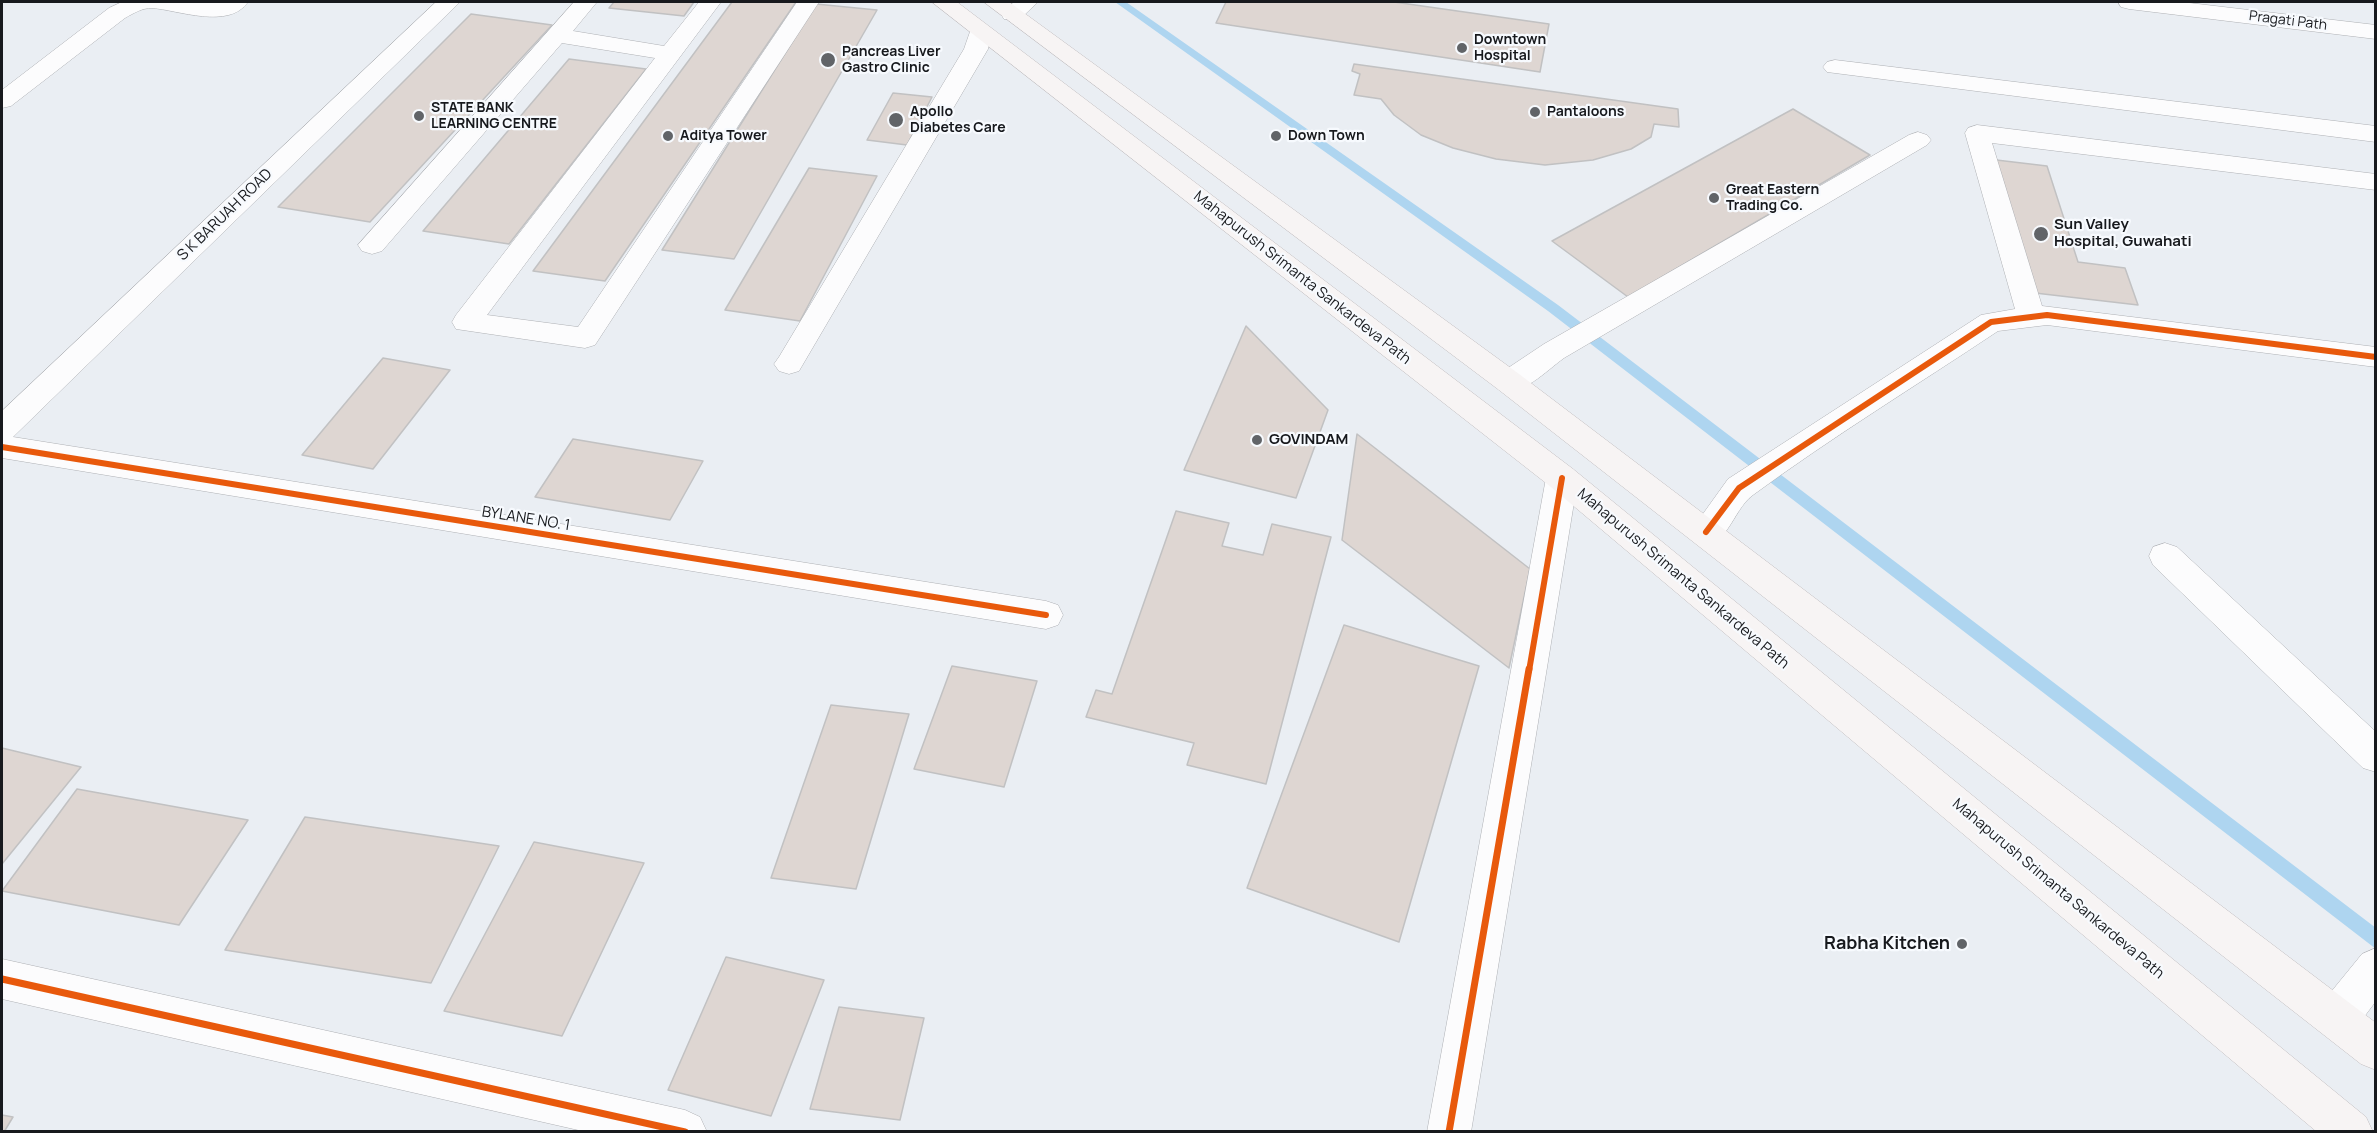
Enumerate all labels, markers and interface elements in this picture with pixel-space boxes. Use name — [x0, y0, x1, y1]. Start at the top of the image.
street label: Pragati Path — [2248, 8, 2328, 34]
place label: Downtown Hospital — [1474, 32, 1546, 64]
marker: Downtown Hospital — [1455, 41, 1469, 55]
place label: Pancreas Liver Gastro Clinic — [842, 44, 941, 76]
marker: Pancreas Liver Gastro Clinic — [819, 51, 837, 69]
place label: STATE BANK LEARNING CENTRE — [431, 100, 557, 132]
place label: Apollo Diabetes Care — [910, 104, 1006, 136]
place label: Pantaloons — [1547, 104, 1624, 120]
marker: Pantaloons — [1528, 105, 1542, 119]
marker: STATE BANK LEARNING CENTRE — [412, 109, 426, 123]
marker: Apollo Diabetes Care — [887, 111, 905, 129]
place label: Aditya Tower — [680, 128, 767, 144]
place label: Down Town — [1288, 128, 1365, 144]
marker: Aditya Tower — [661, 129, 675, 143]
marker: Down Town — [1269, 129, 1283, 143]
street label: S K BARUAH ROAD — [174, 165, 276, 265]
place label: Great Eastern Trading Co. — [1726, 182, 1819, 214]
street label: Mahapurush Srimanta Sankardeva Path — [1190, 188, 1414, 368]
marker: Great Eastern Trading Co. — [1707, 191, 1721, 205]
place label: Sun Valley Hospital, Guwahati — [2054, 216, 2192, 251]
marker: Sun Valley Hospital, Guwahati — [2032, 225, 2050, 243]
place label: GOVINDAM — [1269, 431, 1348, 449]
marker: GOVINDAM — [1250, 433, 1264, 447]
street label: Mahapurush Srimanta Sankardeva Path — [1573, 485, 1793, 673]
street label: BYLANE NO. 1 — [481, 503, 571, 535]
street label: Mahapurush Srimanta Sankardeva Path — [1948, 795, 2168, 983]
place label: Rabha Kitchen — [1824, 933, 1950, 955]
marker: Rabha Kitchen — [1955, 937, 1969, 951]

